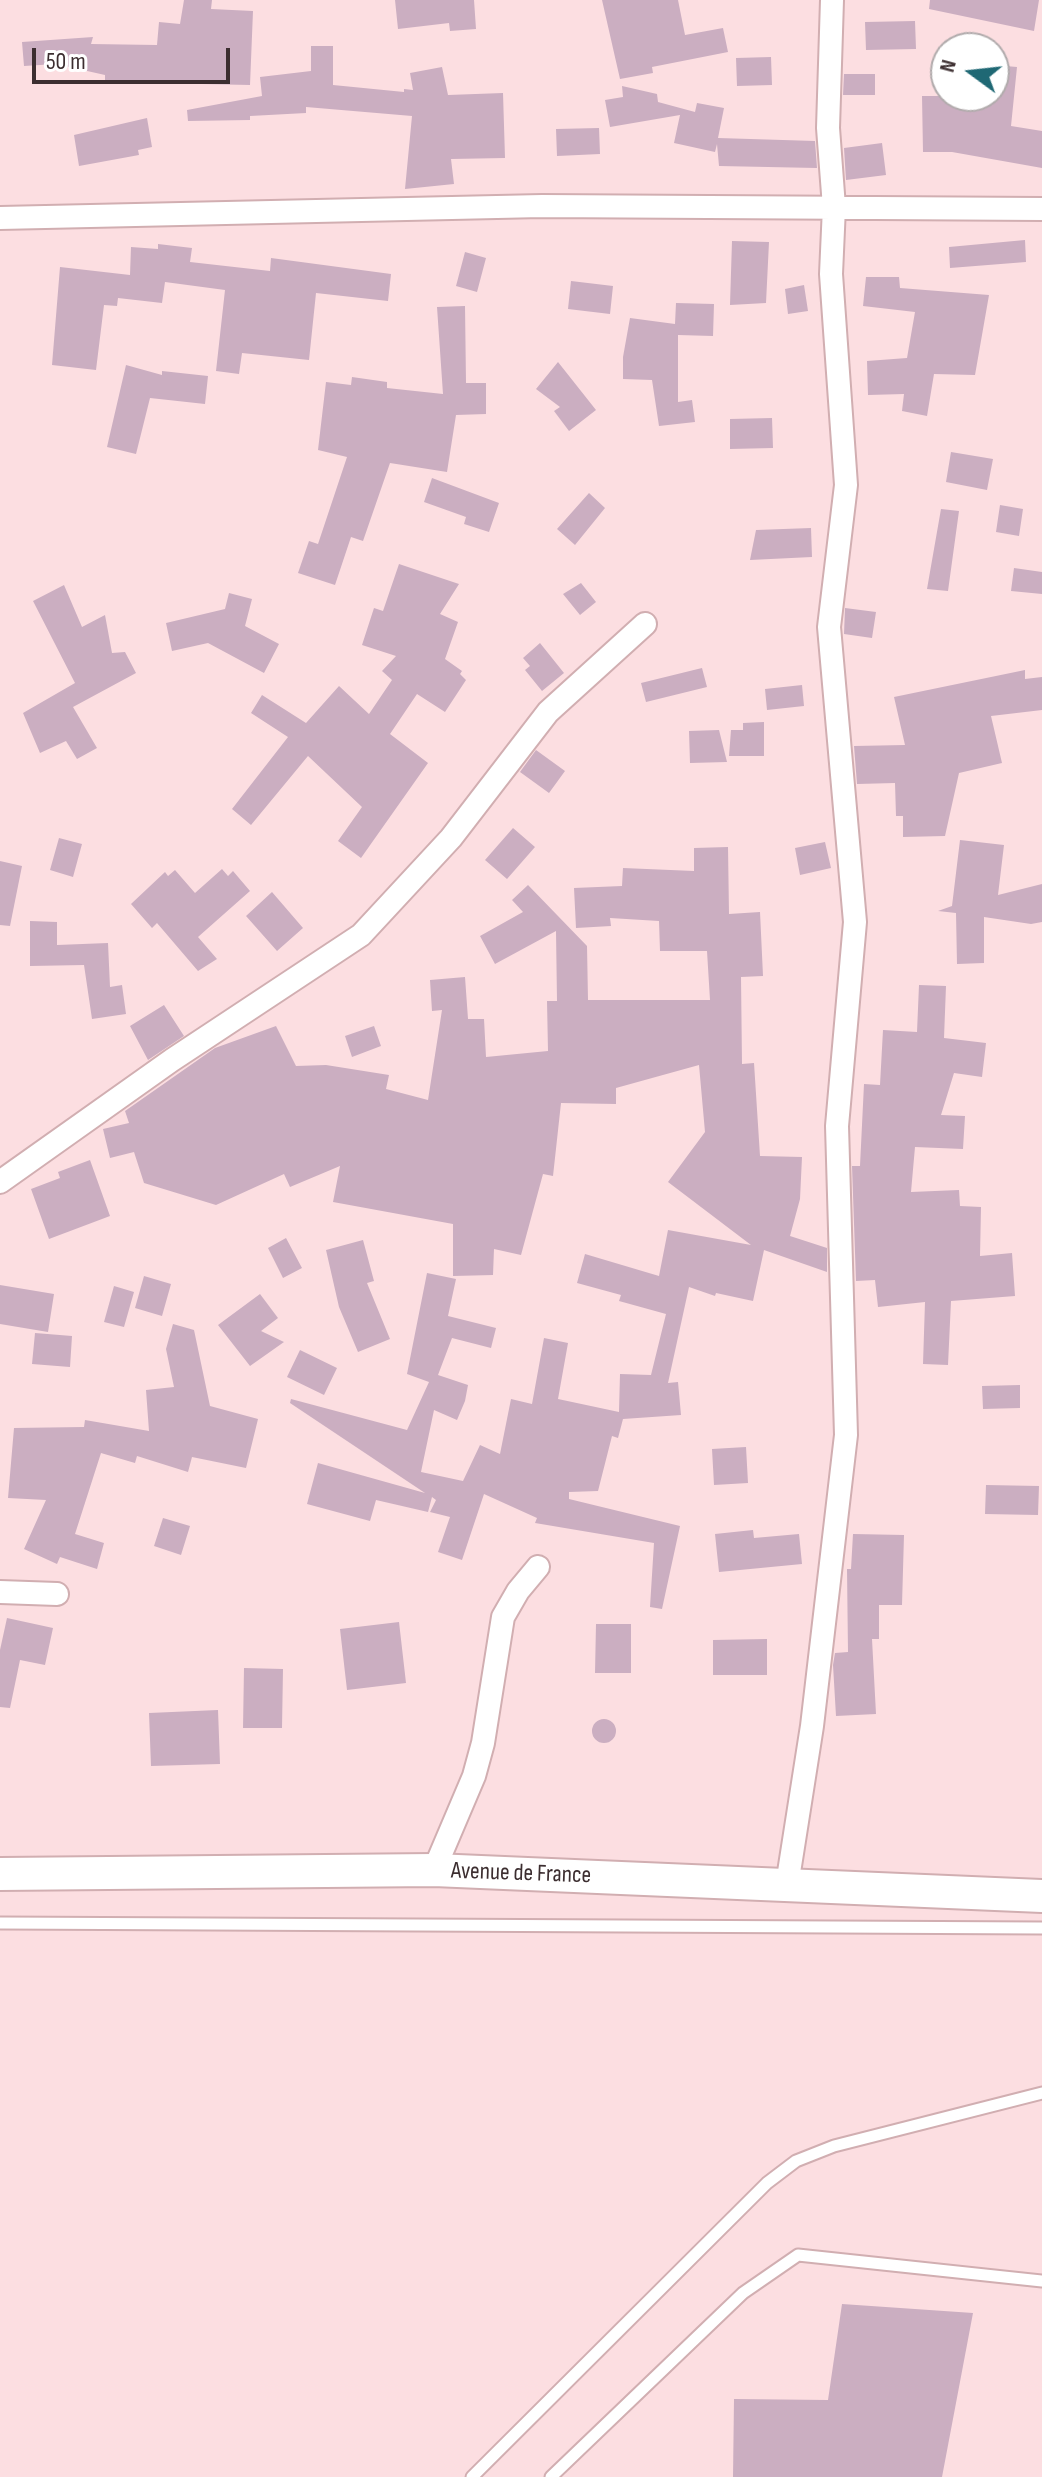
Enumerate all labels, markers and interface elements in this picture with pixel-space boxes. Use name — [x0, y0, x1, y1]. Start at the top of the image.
scale bar — [36, 32, 234, 82]
north arrow — [930, 32, 1010, 112]
text: 50 m — [46, 47, 86, 76]
text: N — [934, 57, 963, 75]
street label: Avenue de France — [450, 1857, 592, 1891]

